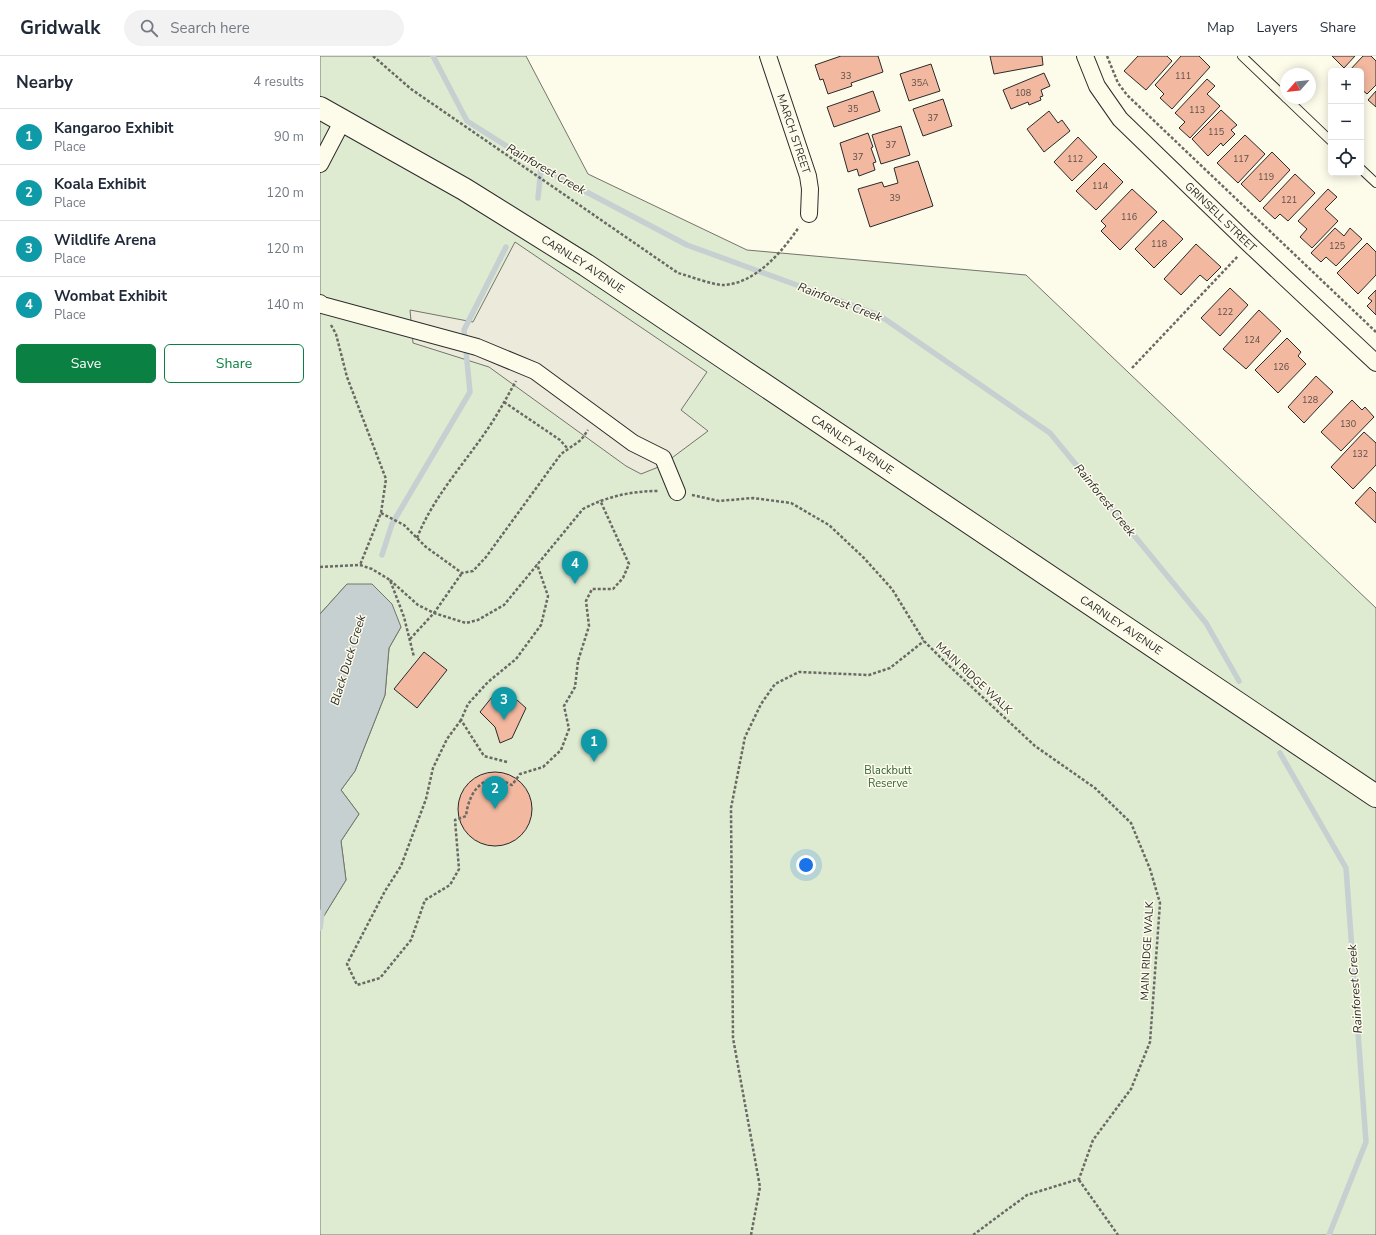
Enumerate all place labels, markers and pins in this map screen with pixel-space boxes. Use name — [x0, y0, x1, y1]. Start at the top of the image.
pin: 4 — [562, 551, 588, 584]
pin: 3 — [491, 687, 517, 720]
pin: 1 — [581, 729, 607, 762]
pin: 2 — [482, 776, 508, 809]

